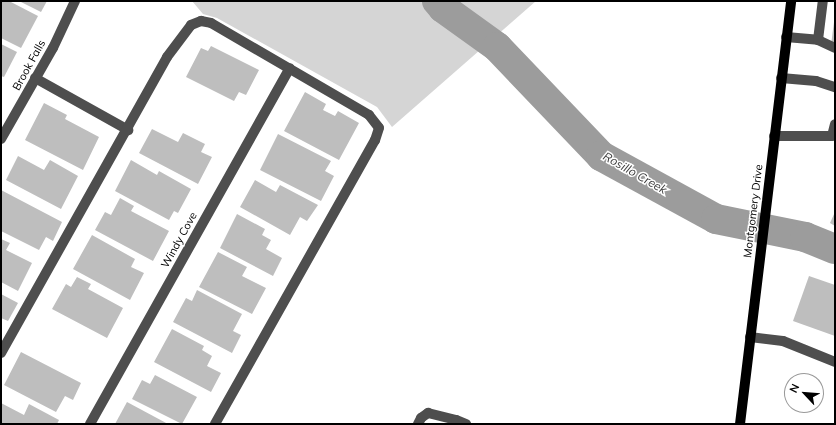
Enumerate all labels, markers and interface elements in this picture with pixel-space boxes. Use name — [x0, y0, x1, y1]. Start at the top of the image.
street label: Brook Falls — [10, 37, 48, 93]
water label: Rosillo Creek — [601, 149, 669, 197]
street label: Montgomery Drive — [741, 163, 765, 259]
street label: Windy Cove — [158, 210, 200, 270]
north arrow — [784, 373, 824, 413]
text: N — [786, 381, 802, 395]

